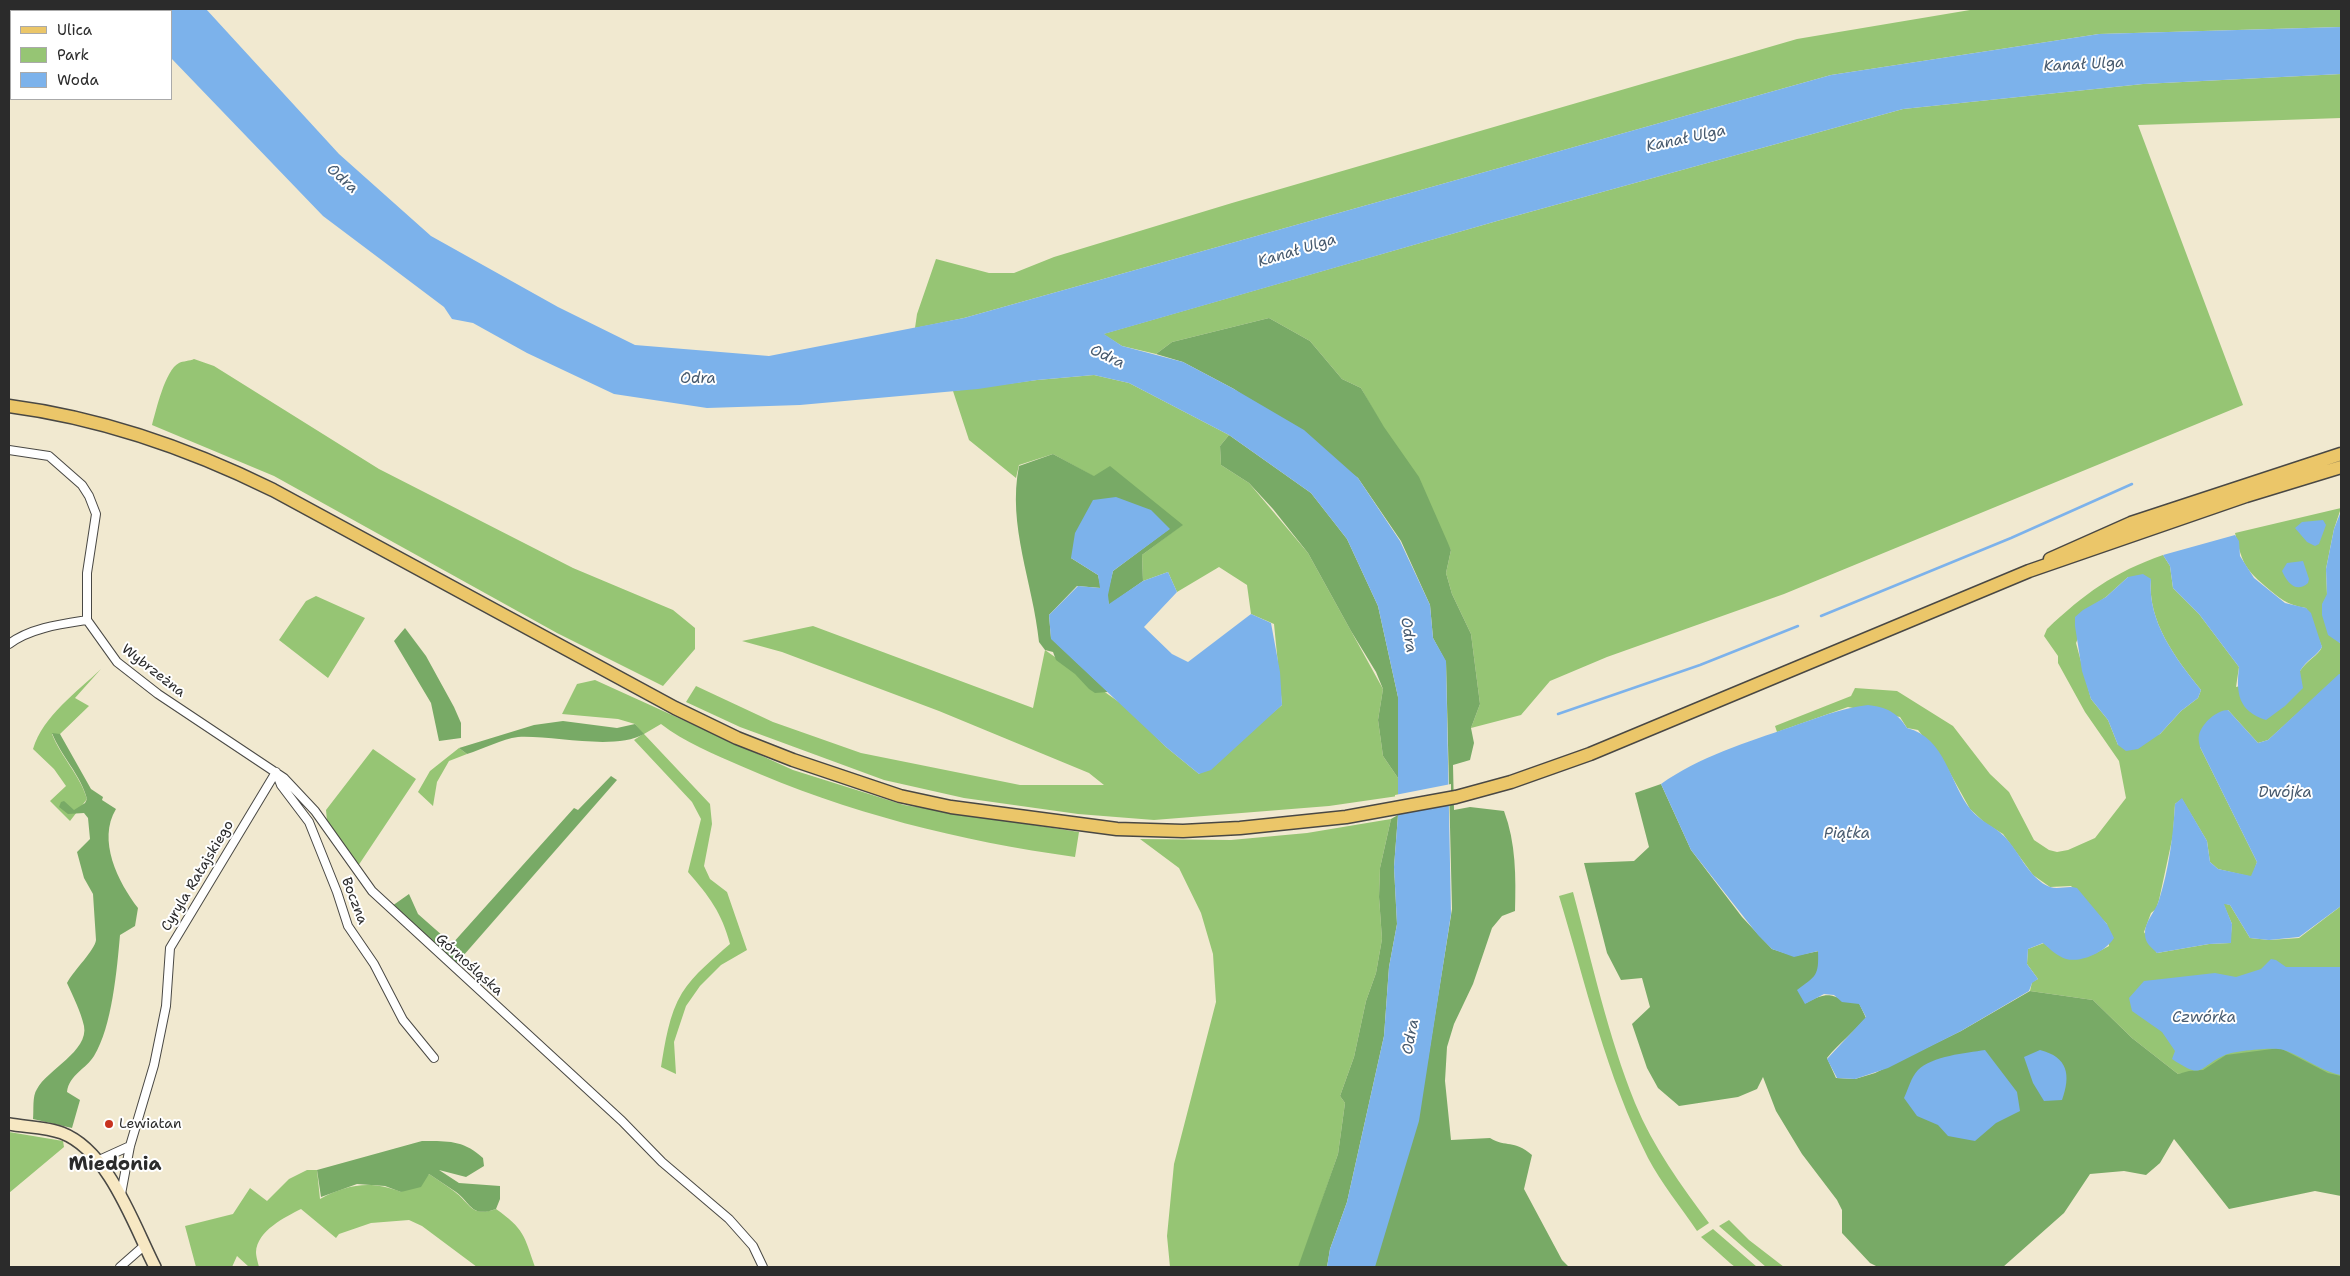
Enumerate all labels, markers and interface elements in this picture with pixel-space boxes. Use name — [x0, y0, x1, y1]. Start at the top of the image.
legend — [10, 10, 172, 100]
text: Ulica — [57, 20, 92, 40]
text: Park — [57, 45, 89, 65]
water label: Kanał Ulga — [2043, 54, 2125, 76]
text: Woda — [57, 70, 99, 90]
water label: Kanał Ulga — [1645, 122, 1727, 156]
water label: Odra — [323, 160, 361, 198]
water label: Kanał Ulga — [1256, 231, 1338, 271]
water label: Odra — [1087, 341, 1127, 373]
water label: Odra — [680, 370, 716, 388]
water label: Odra — [1396, 616, 1420, 654]
street label: Wybrzeżna — [118, 641, 188, 701]
water label: Dwójka — [2258, 784, 2312, 802]
street label: Cyryla Ratajskiego — [158, 817, 238, 935]
water label: Piątka — [1824, 825, 1870, 843]
street label: Boczna — [337, 875, 371, 927]
street label: Górnośląska — [432, 930, 506, 1000]
water label: Czwórka — [2172, 1009, 2236, 1027]
water label: Odra — [1399, 1018, 1423, 1056]
place label: Lewiatan — [119, 1116, 181, 1132]
marker: Lewiatan — [103, 1118, 115, 1130]
district label: Miedonia — [69, 1154, 161, 1176]

